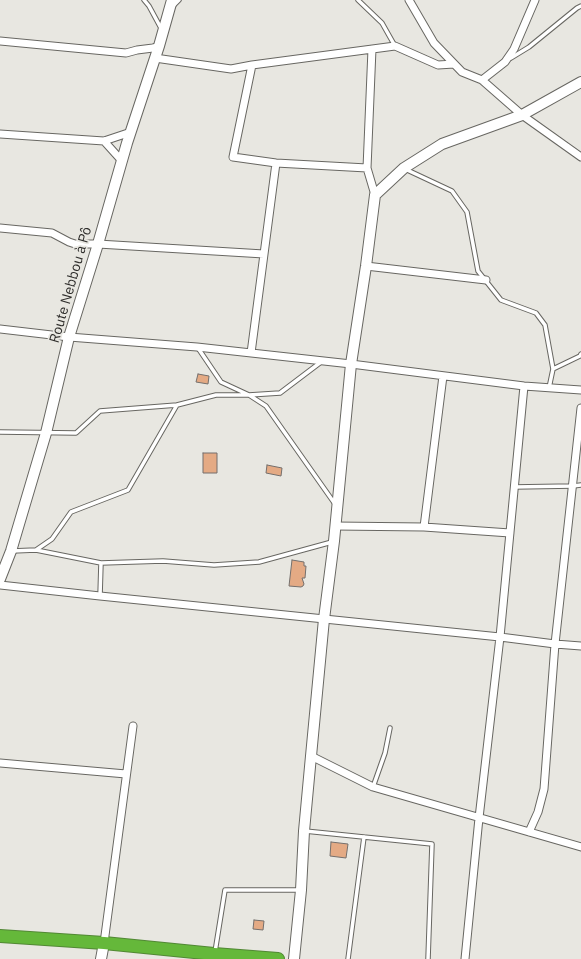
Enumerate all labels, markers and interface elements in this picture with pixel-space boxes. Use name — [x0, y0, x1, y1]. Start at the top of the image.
street label: Route Nebbou à Pô — [46, 225, 96, 345]

